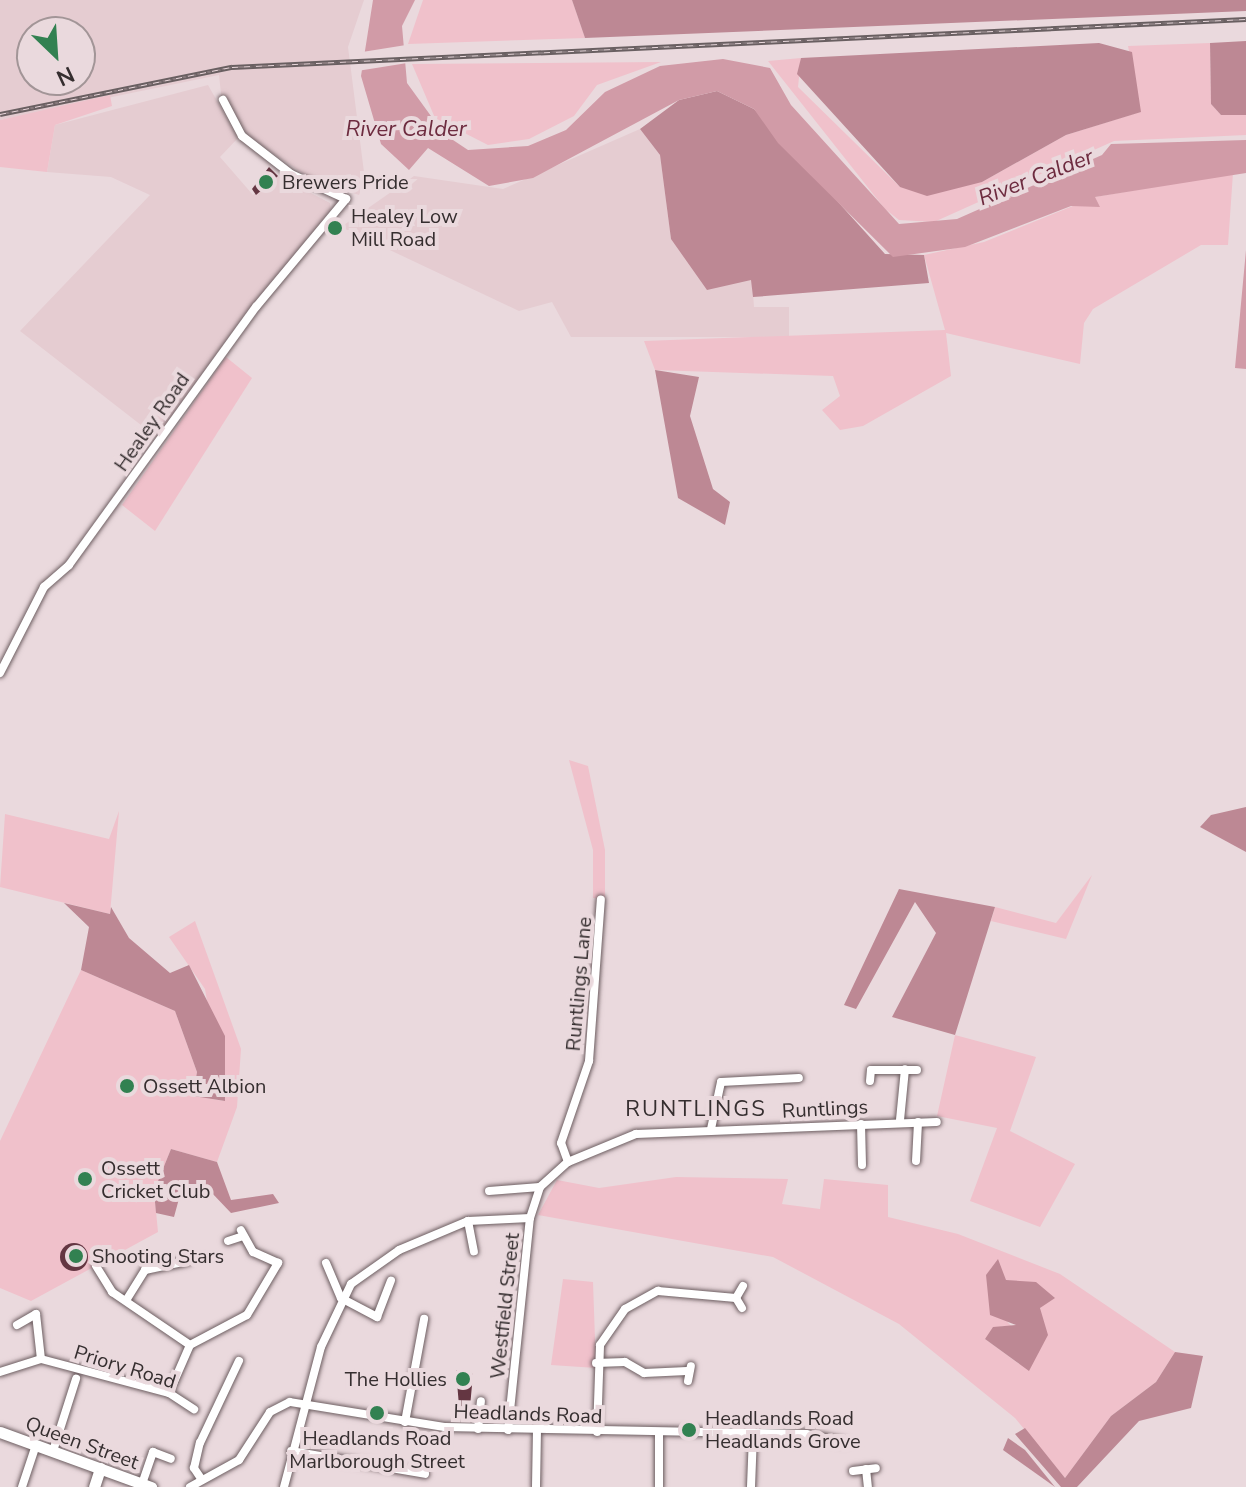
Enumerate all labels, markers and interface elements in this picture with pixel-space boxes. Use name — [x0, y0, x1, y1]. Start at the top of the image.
north arrow — [16, 16, 96, 96]
text: N — [51, 59, 79, 93]
water label: River Calder — [345, 117, 467, 143]
water label: River Calder — [975, 144, 1097, 212]
place label: Brewers Pride — [282, 170, 409, 194]
marker: Brewers Pride — [257, 173, 275, 191]
place label: Healey Low Mill Road — [351, 204, 458, 251]
marker: Healey Low Mill Road — [326, 219, 344, 237]
street label: Healey Road — [109, 368, 195, 476]
street label: Runtlings Lane — [561, 916, 597, 1052]
place label: Ossett Albion — [143, 1074, 266, 1098]
marker: Ossett Albion — [118, 1077, 136, 1095]
street label: Runtlings — [781, 1095, 869, 1123]
district label: RUNTLINGS — [625, 1097, 767, 1123]
place label: Ossett Cricket Club — [101, 1156, 210, 1203]
marker: Ossett Cricket Club — [76, 1170, 94, 1188]
street label: Westfield Street — [485, 1232, 525, 1380]
place label: Shooting Stars — [92, 1244, 224, 1268]
marker: Shooting Stars — [67, 1247, 85, 1265]
street label: Priory Road — [71, 1340, 179, 1394]
place label: The Hollies — [345, 1367, 447, 1391]
marker: The Hollies — [454, 1370, 472, 1388]
street label: Headlands Road — [453, 1399, 603, 1429]
marker: Headlands Road Marlborough Street — [368, 1404, 386, 1422]
place label: Headlands Road Headlands Grove — [705, 1406, 861, 1453]
street label: Queen Street — [22, 1411, 142, 1475]
marker: Headlands Road Headlands Grove — [680, 1421, 698, 1439]
place label: Headlands Road Marlborough Street — [289, 1426, 465, 1473]

